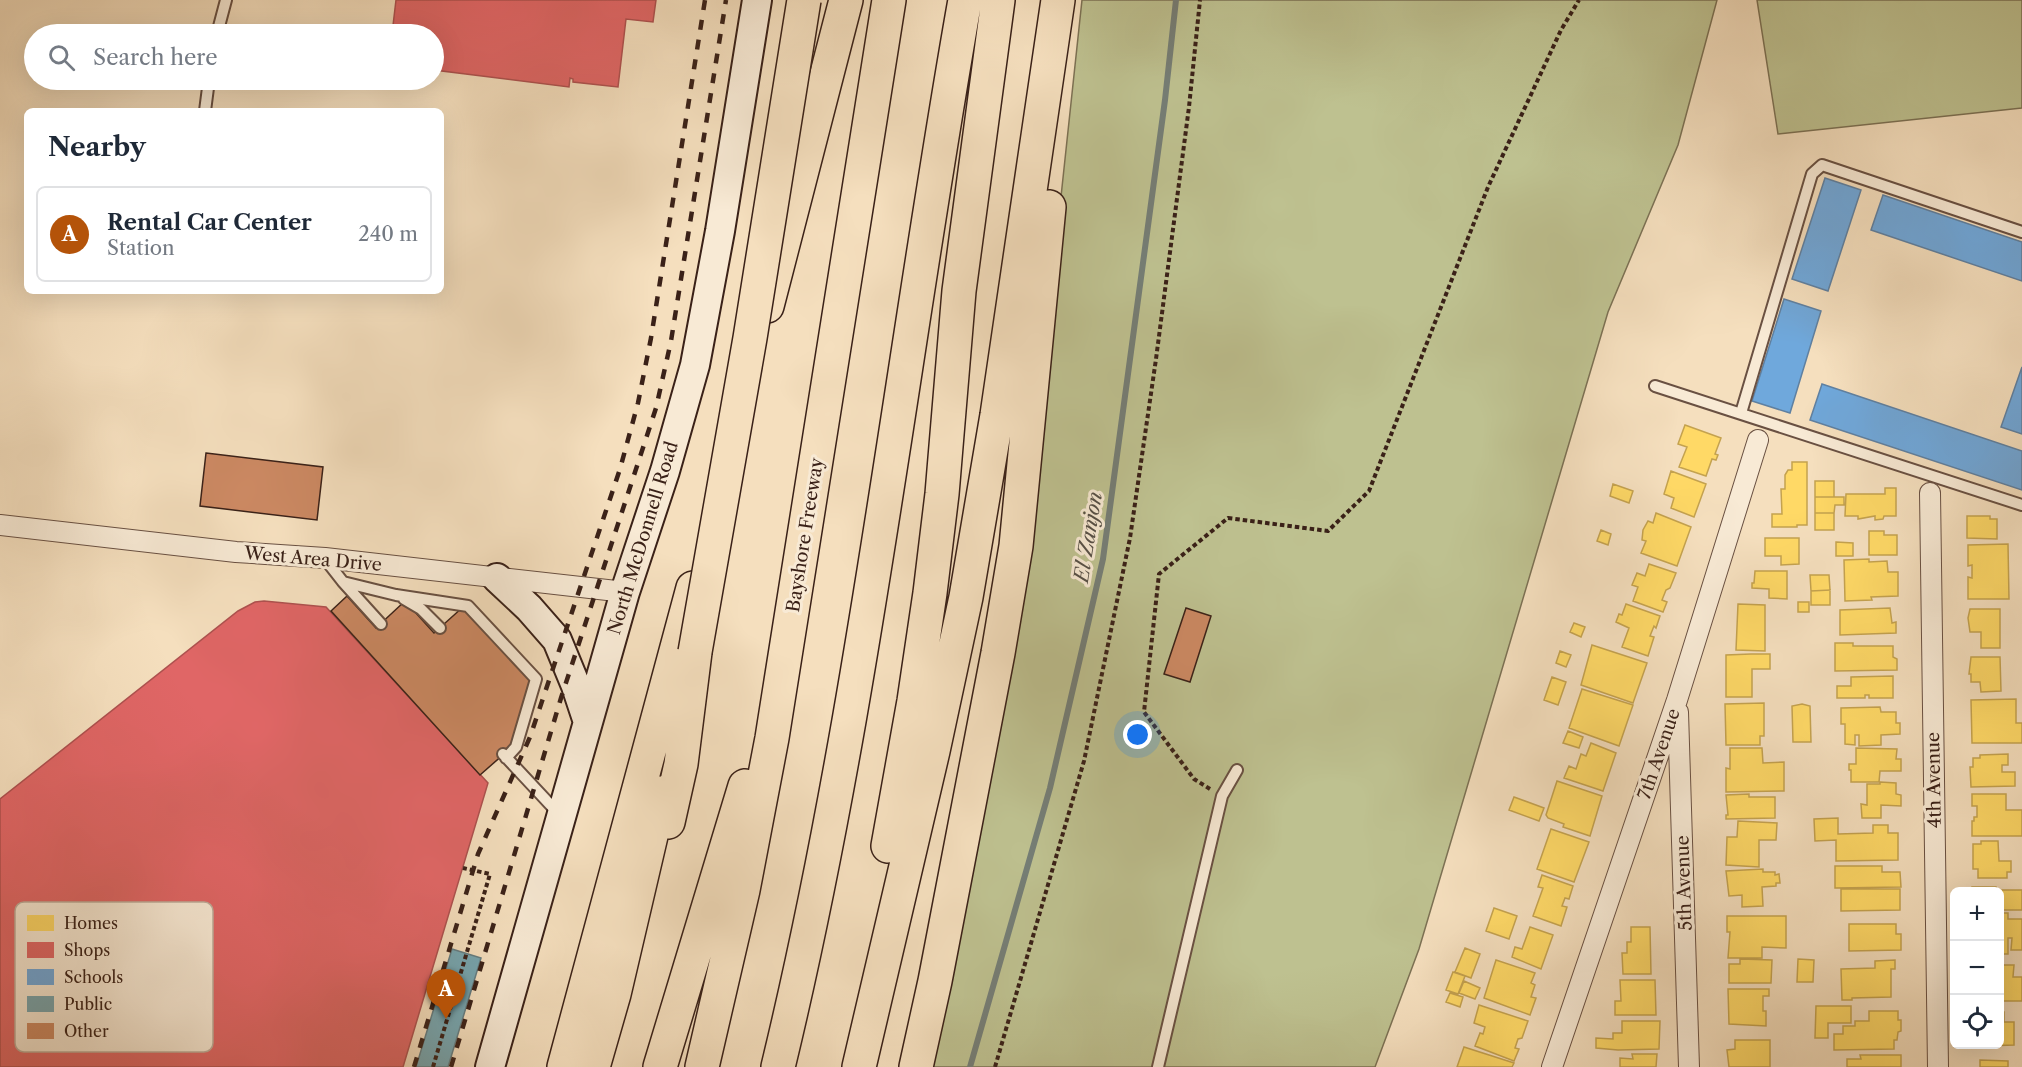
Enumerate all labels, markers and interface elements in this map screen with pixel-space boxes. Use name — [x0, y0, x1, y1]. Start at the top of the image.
search box — [24, 24, 444, 90]
icon: search — [45, 41, 78, 74]
text: Search here — [93, 44, 218, 71]
text: Nearby — [48, 131, 146, 163]
text: Rental Car Center — [107, 209, 312, 236]
text: A — [62, 222, 77, 246]
text: 240 m — [358, 222, 418, 246]
text: Station — [107, 236, 175, 260]
street label: North McDonnell Road — [603, 439, 683, 637]
street label: Bayshore Freeway — [782, 455, 828, 614]
water label: El Zanjon — [1069, 490, 1107, 586]
street label: West Area Drive — [242, 542, 383, 576]
street label: 7th Avenue — [1633, 706, 1685, 802]
your location — [1123, 720, 1152, 749]
street label: 4th Avenue — [1922, 732, 1946, 828]
street label: 5th Avenue — [1671, 835, 1697, 931]
map controls — [1950, 887, 2004, 1049]
button: + — [1950, 887, 2004, 941]
legend — [15, 902, 213, 1052]
text: Homes — [64, 913, 118, 933]
text: Shops — [64, 940, 110, 960]
button: − — [1950, 941, 2004, 995]
text: Schools — [64, 967, 123, 987]
pin: A — [426, 970, 466, 1019]
text: Public — [64, 994, 112, 1014]
button: locate — [1950, 995, 2004, 1049]
text: Other — [64, 1021, 109, 1041]

